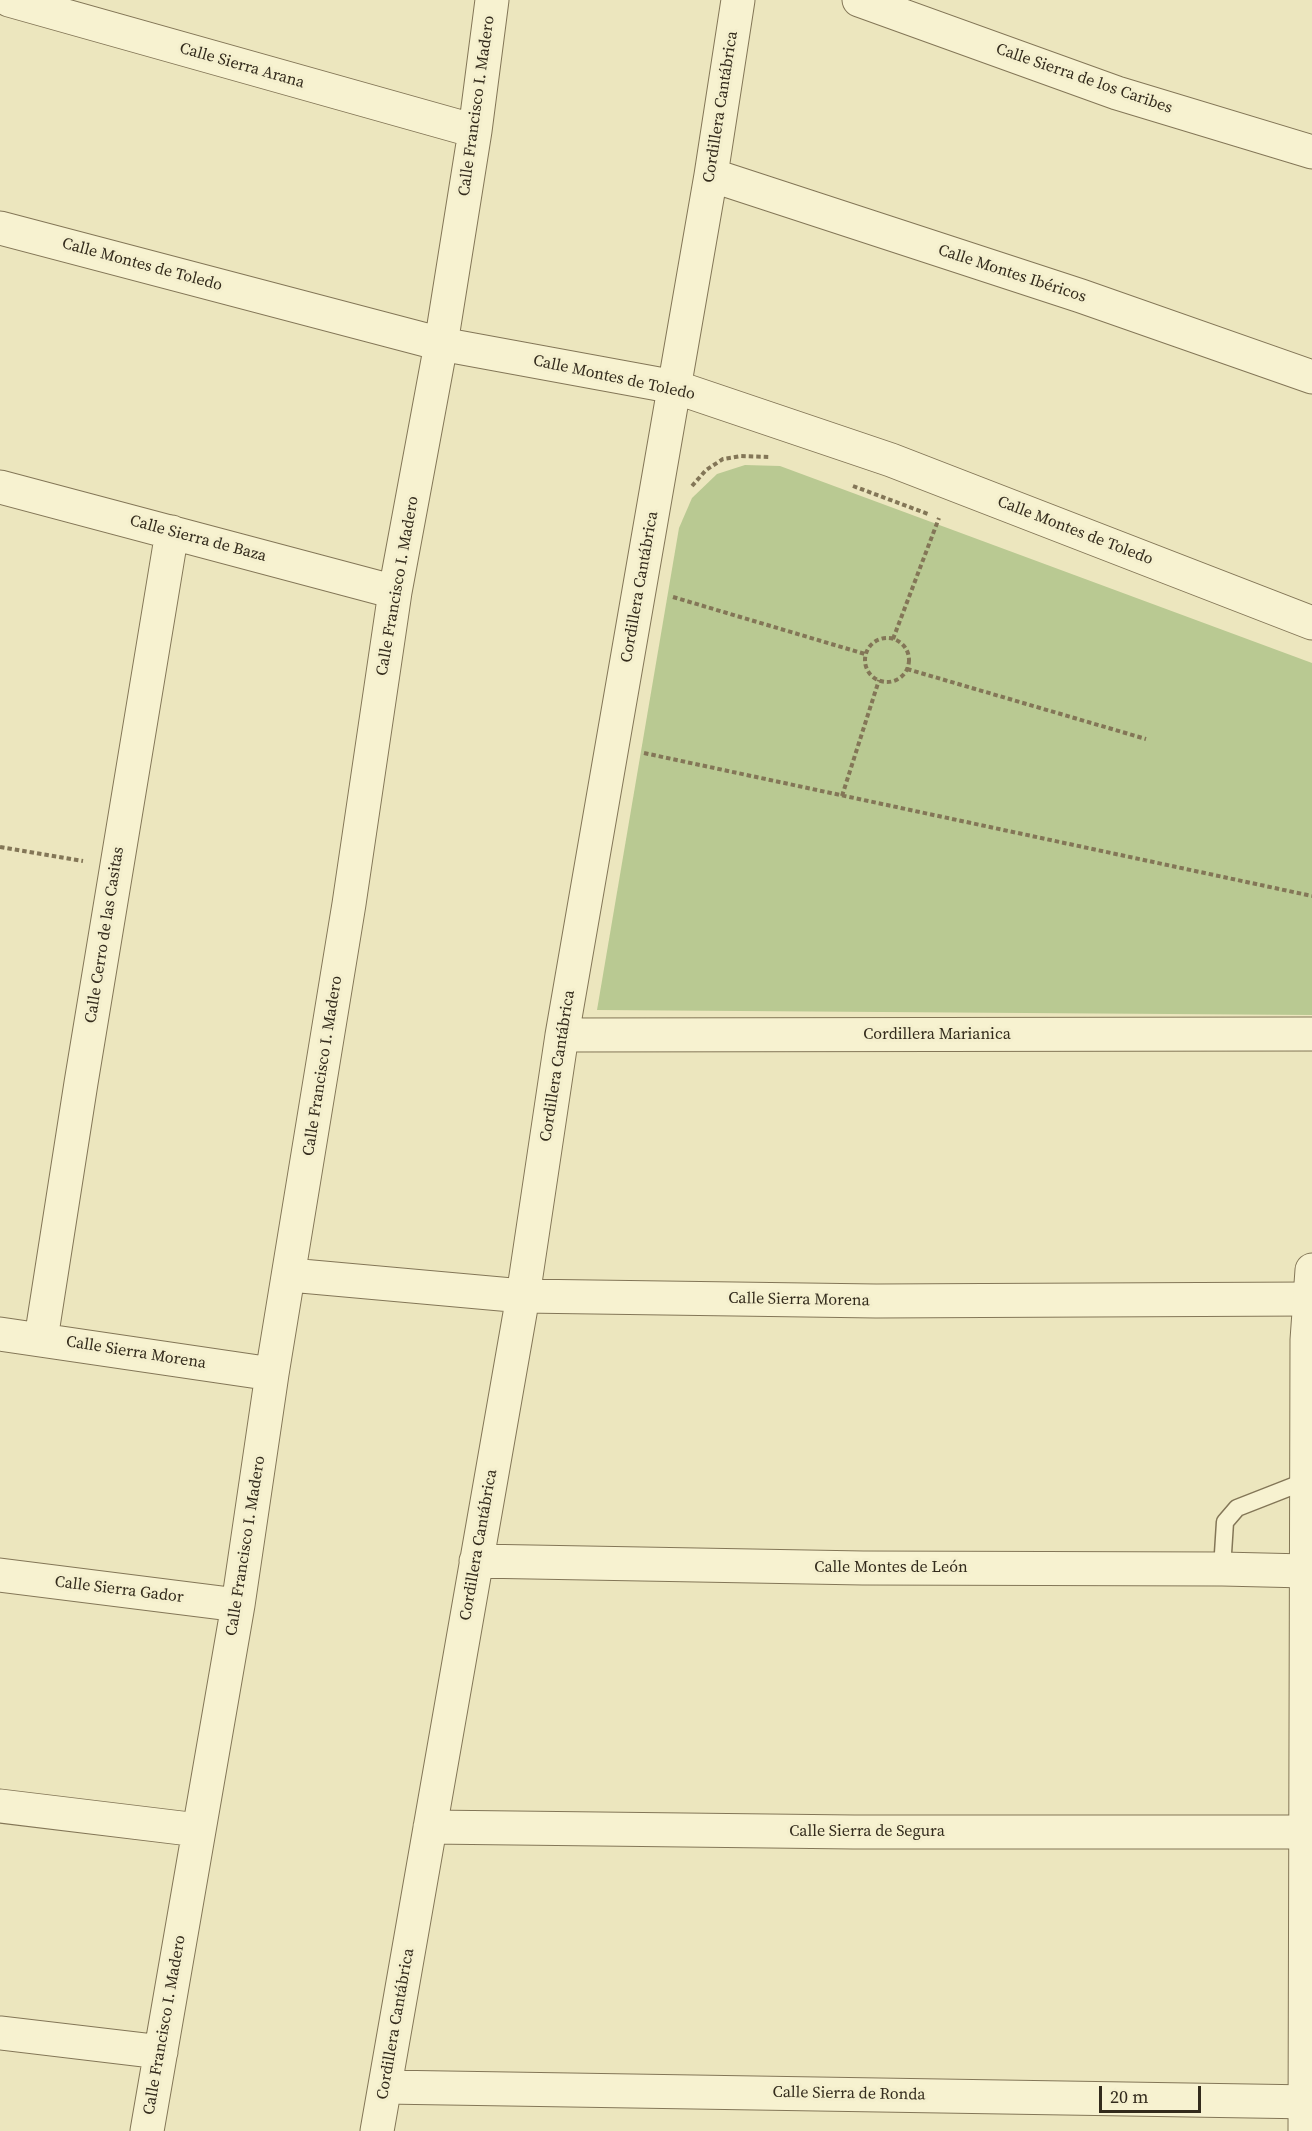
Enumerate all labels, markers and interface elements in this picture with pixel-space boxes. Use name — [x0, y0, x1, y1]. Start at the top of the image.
street label: Calle Francisco I. Madero — [455, 14, 499, 198]
street label: Cordillera Cantábrica — [700, 30, 742, 184]
street label: Calle Sierra Arana — [177, 39, 307, 93]
street label: Calle Sierra de los Caribes — [993, 40, 1175, 118]
street label: Calle Montes de Toledo — [60, 234, 224, 296]
street label: Calle Montes Ibéricos — [936, 241, 1088, 307]
street label: Calle Montes de Toledo — [531, 351, 697, 405]
street label: Calle Montes de Toledo — [994, 492, 1156, 570]
street label: Calle Francisco I. Madero — [373, 495, 423, 677]
street label: Cordillera Cantábrica — [617, 510, 663, 664]
street label: Calle Sierra de Baza — [128, 512, 268, 566]
street label: Calle Cerro de las Casitas — [82, 845, 128, 1025]
street label: Calle Francisco I. Madero — [299, 975, 347, 1157]
street label: Cordillera Cantábrica — [537, 989, 579, 1143]
street label: Cordillera Marianica — [863, 1025, 1011, 1045]
street label: Calle Sierra Morena — [728, 1289, 870, 1311]
street label: Calle Sierra Morena — [65, 1332, 207, 1374]
street label: Calle Francisco I. Madero — [222, 1455, 270, 1637]
street label: Cordillera Cantábrica — [456, 1468, 502, 1622]
street label: Calle Montes de León — [814, 1558, 968, 1578]
street label: Calle Sierra Gador — [53, 1573, 185, 1607]
street label: Calle Sierra de Segura — [789, 1822, 945, 1842]
street label: Calle Francisco I. Madero — [140, 1934, 190, 2116]
street label: Cordillera Cantábrica — [373, 1947, 419, 2101]
scale bar — [1102, 2074, 1204, 2112]
street label: Calle Sierra de Ronda — [772, 2083, 926, 2105]
text: 20 m — [1110, 2084, 1148, 2109]

